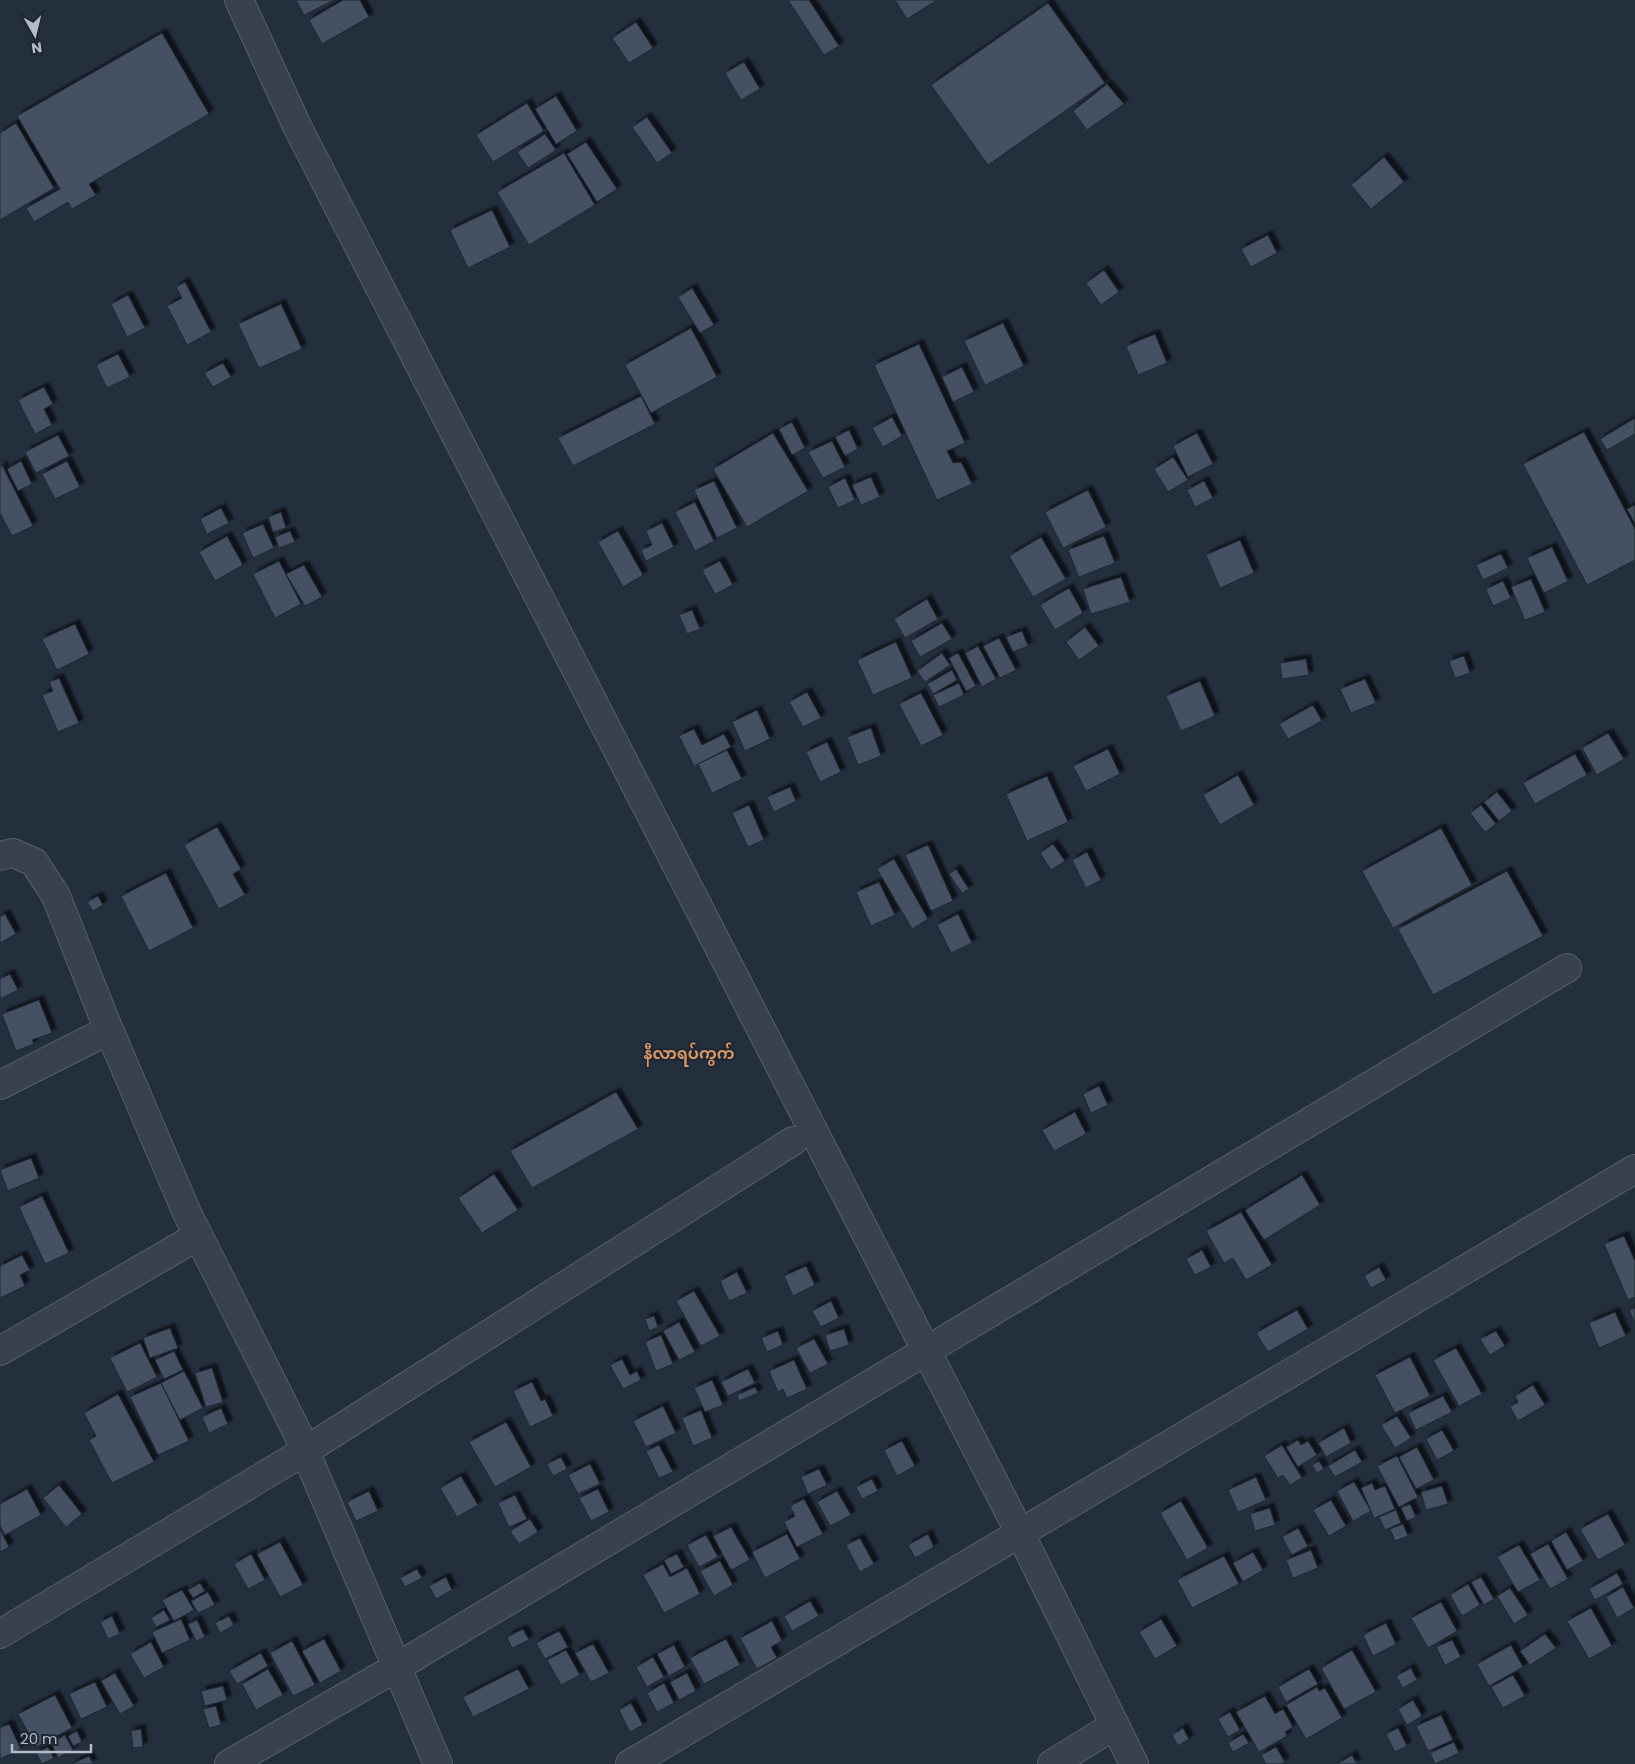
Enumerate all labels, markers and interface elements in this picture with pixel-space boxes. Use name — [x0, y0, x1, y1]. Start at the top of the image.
north arrow — [10, 10, 60, 60]
text: N — [30, 37, 43, 59]
district label: နီလာရပ်ကွက် — [643, 1042, 735, 1067]
scale bar — [12, 1722, 91, 1754]
text: 20 m — [20, 1728, 58, 1749]

